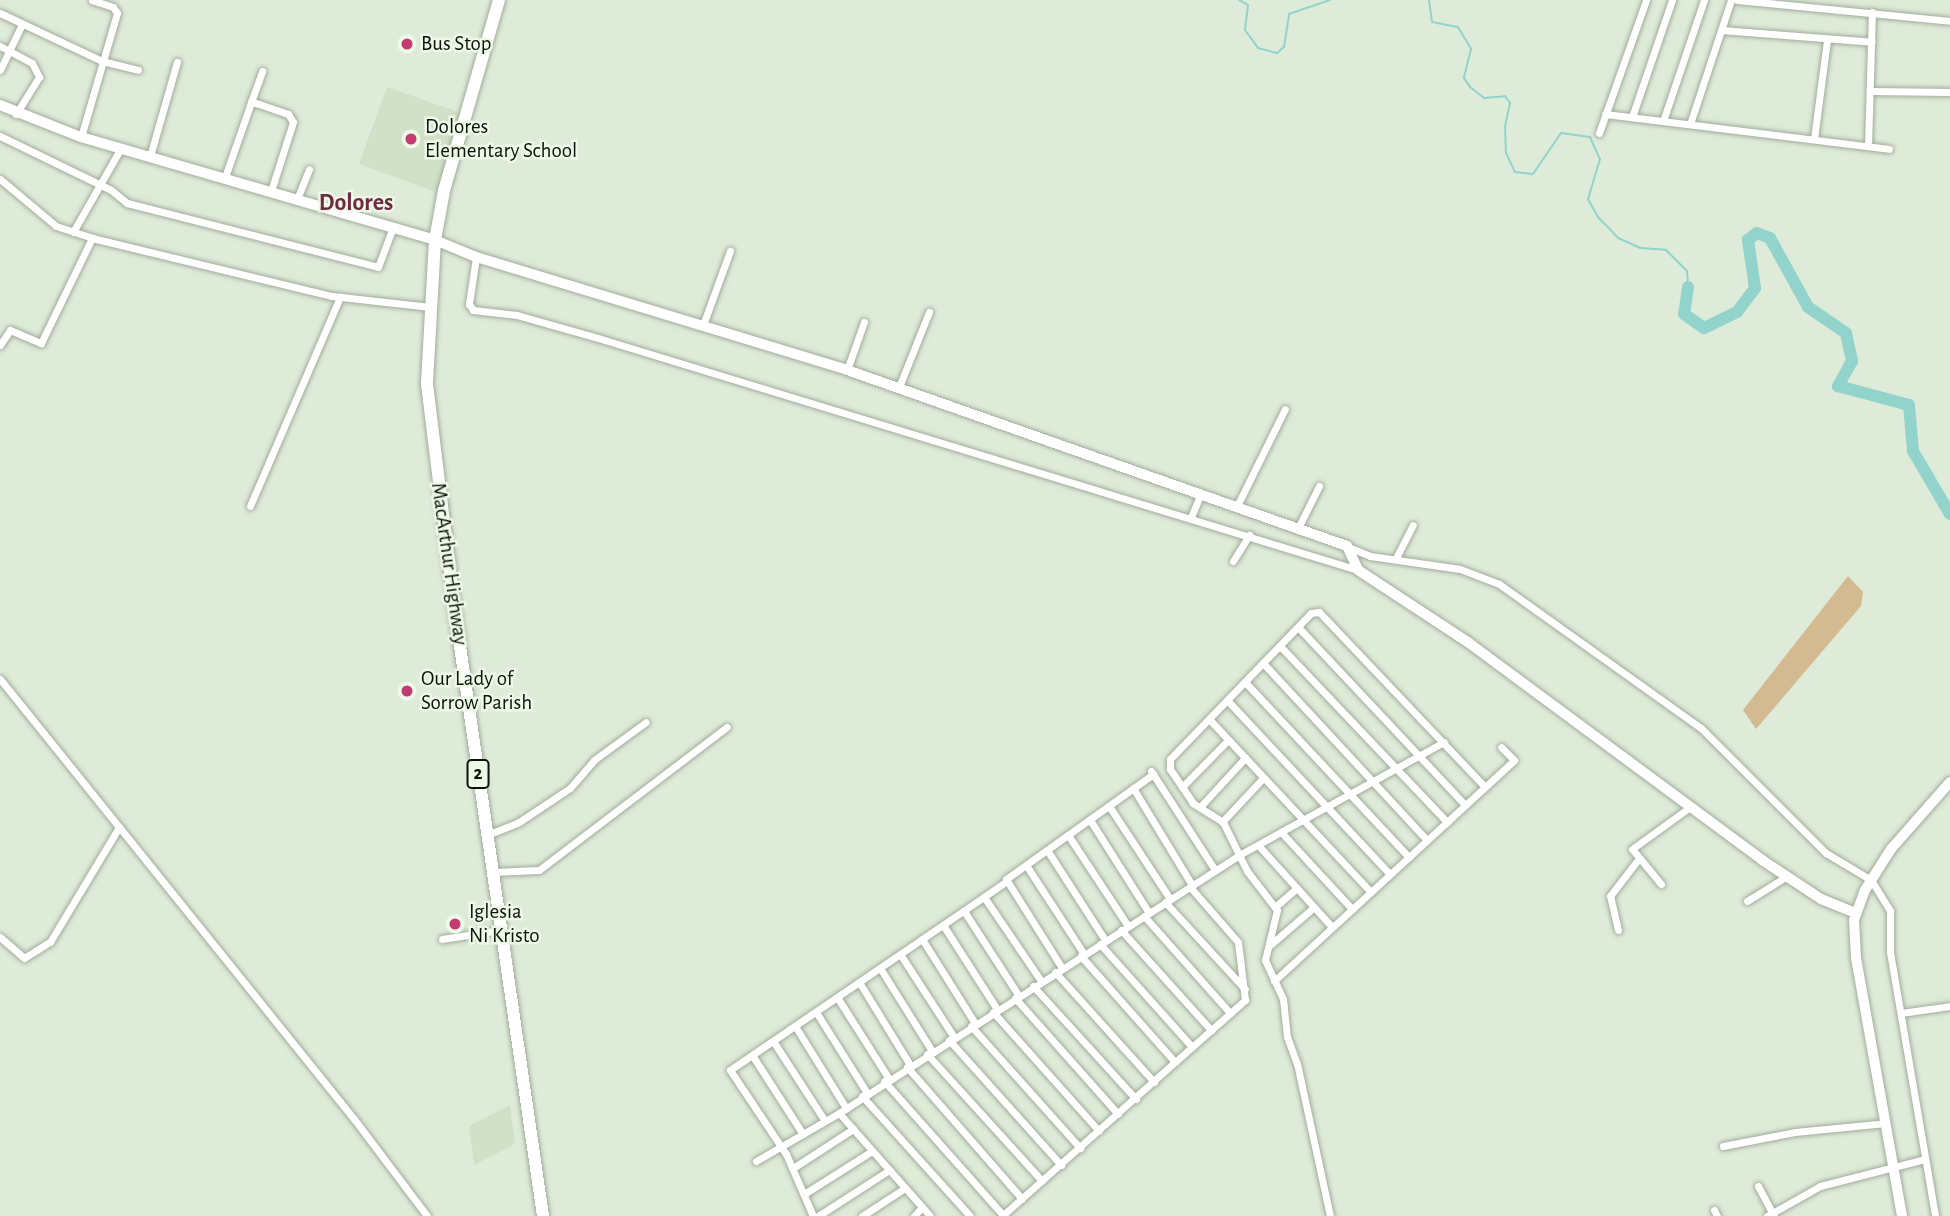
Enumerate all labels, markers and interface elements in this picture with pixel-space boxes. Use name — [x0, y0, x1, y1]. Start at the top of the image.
place label: Bus Stop — [421, 31, 492, 57]
marker: Bus Stop — [399, 36, 415, 52]
place label: Dolores Elementary School — [425, 114, 577, 164]
marker: Dolores Elementary School — [403, 131, 419, 147]
district label: Dolores — [319, 190, 393, 218]
street label: MacArthur Highway — [425, 481, 473, 647]
place label: Our Lady of Sorrow Parish — [421, 666, 532, 716]
marker: Our Lady of Sorrow Parish — [399, 683, 415, 699]
road number: 2 — [466, 758, 490, 790]
place label: Iglesia Ni Kristo — [469, 899, 540, 949]
marker: Iglesia Ni Kristo — [447, 916, 463, 932]

